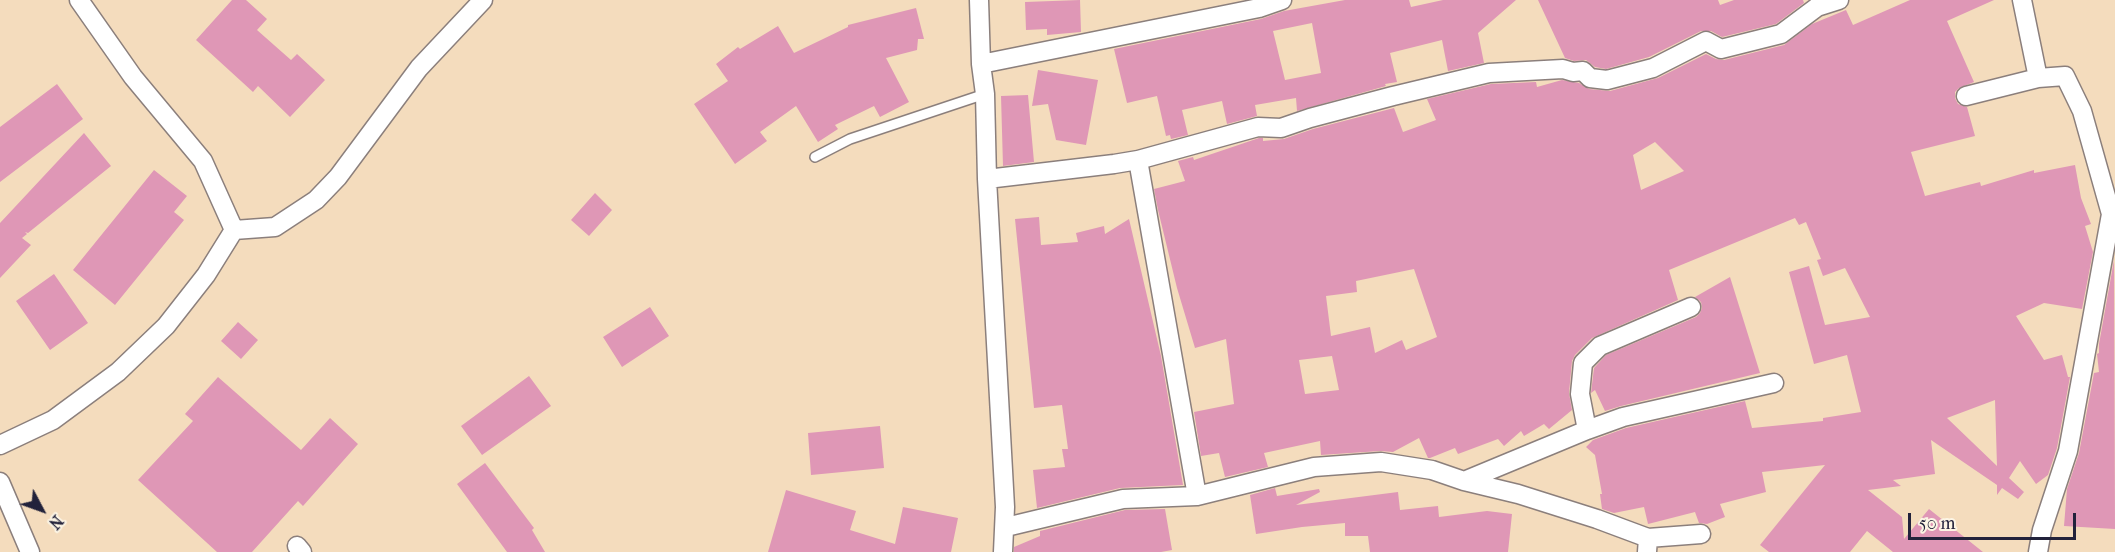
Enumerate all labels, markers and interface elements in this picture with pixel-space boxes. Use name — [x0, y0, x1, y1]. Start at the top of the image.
north arrow — [12, 480, 72, 540]
scale bar — [1911, 501, 2079, 539]
text: N — [45, 511, 67, 533]
text: 50 m — [1919, 513, 1955, 534]

